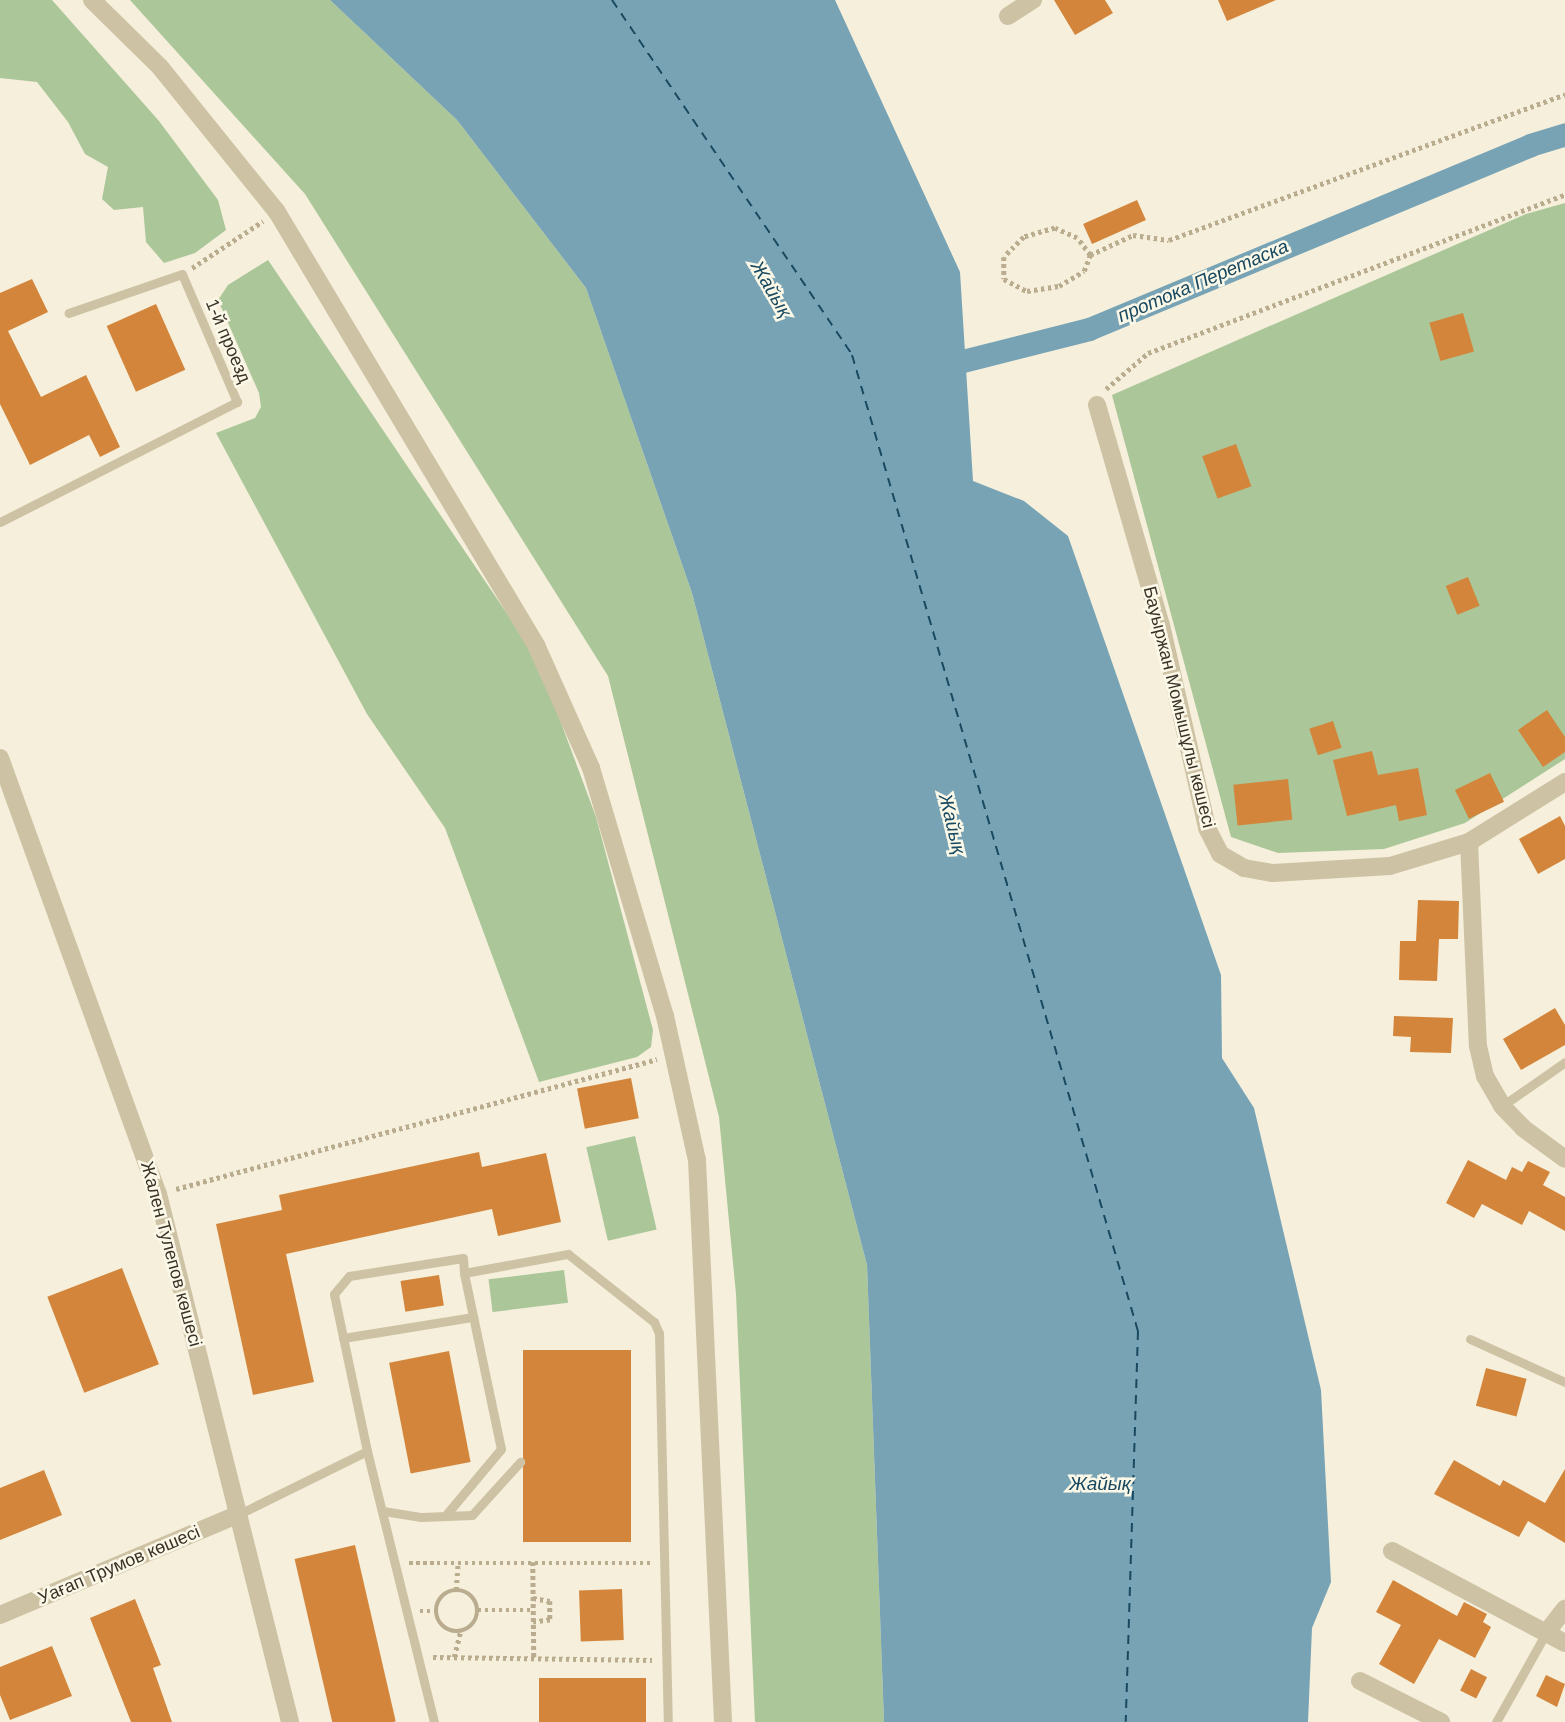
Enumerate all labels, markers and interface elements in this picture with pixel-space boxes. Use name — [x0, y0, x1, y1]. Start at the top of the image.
water label: протока Перетаска — [1114, 235, 1292, 327]
water label: Жайық — [746, 257, 796, 321]
street label: 1-й проезд — [201, 296, 255, 386]
street label: Бауыржан Момышұлы көшесі — [1138, 584, 1220, 830]
water label: Жайық — [933, 791, 971, 857]
street label: Жален Тулепов көшесі — [136, 1159, 206, 1349]
water label: Жайық — [1069, 1473, 1131, 1495]
street label: Уағап Трумов көшесі — [35, 1521, 203, 1609]

